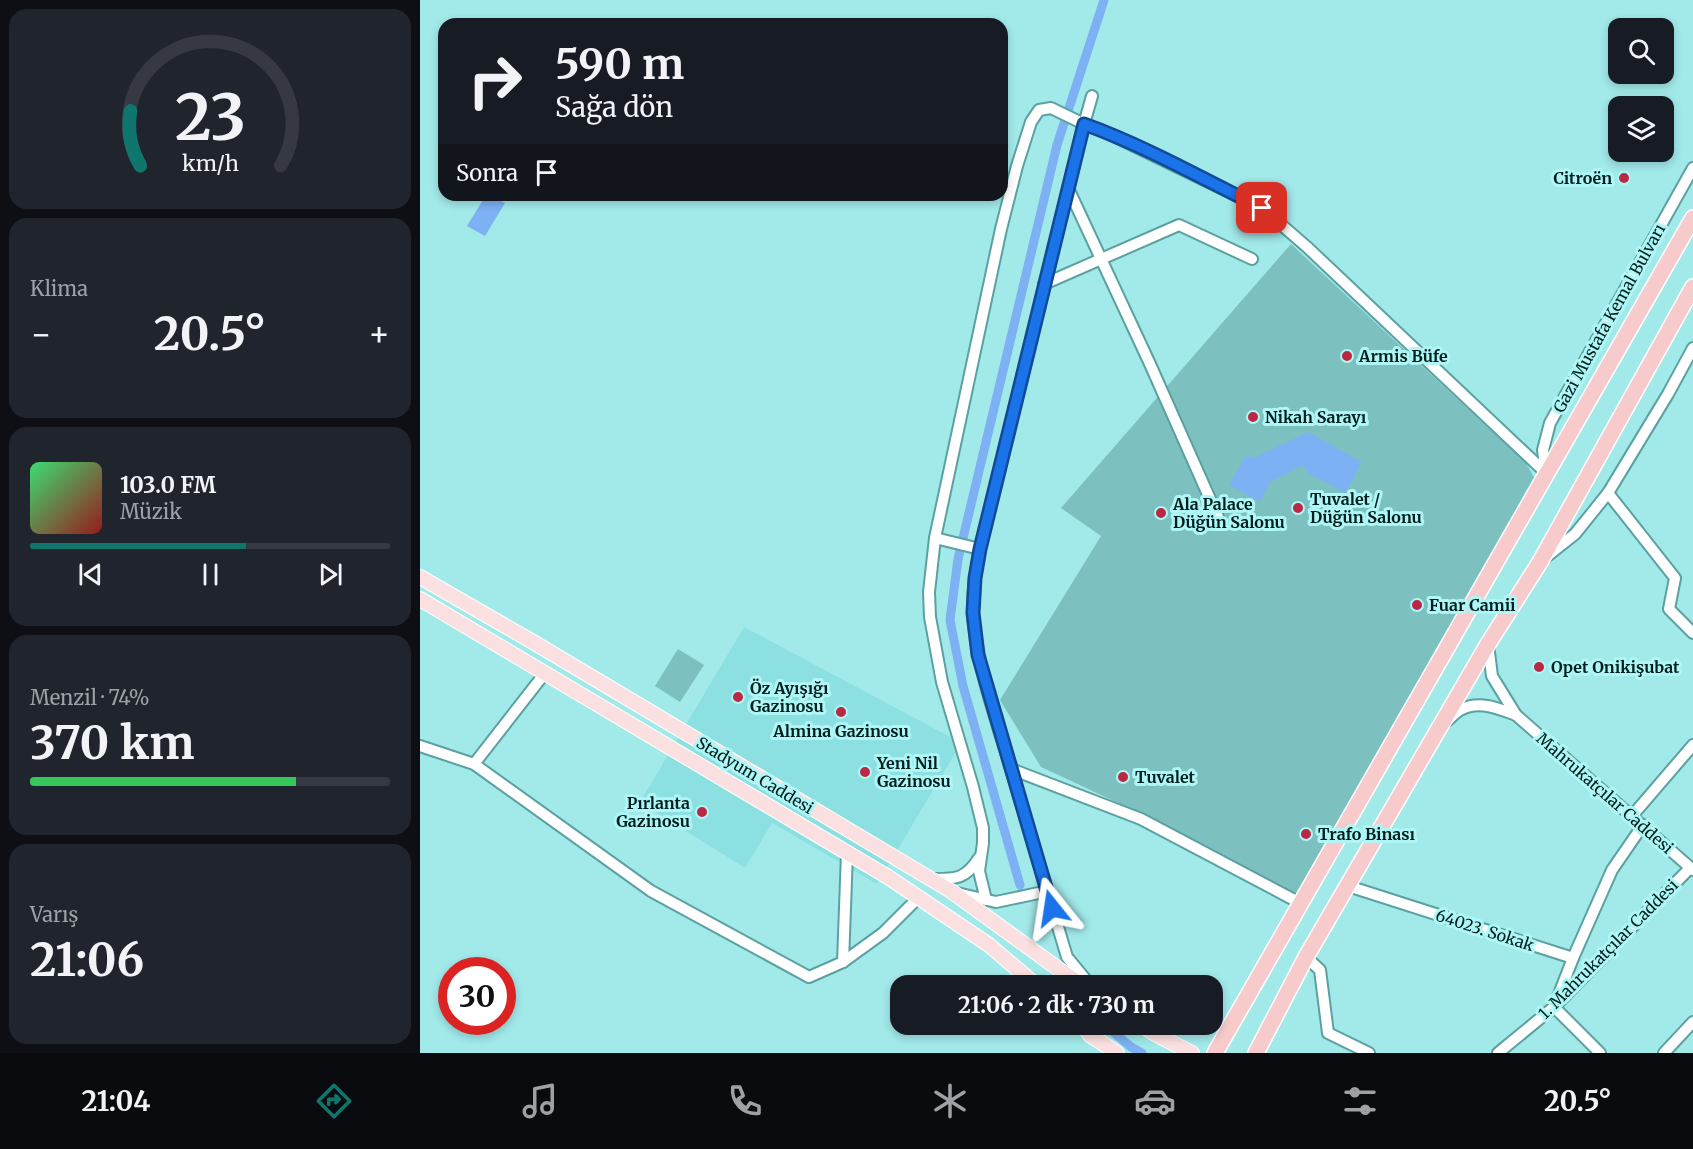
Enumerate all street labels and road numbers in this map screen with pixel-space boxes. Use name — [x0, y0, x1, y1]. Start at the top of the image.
street label: Gazi Mustafa Kemal Bulvarı — [1549, 220, 1669, 416]
street label: Mahrukatçılar Caddesi — [1533, 728, 1677, 858]
street label: Stadyum Caddesi — [693, 732, 817, 818]
street label: 1. Mahrukatçılar Caddesi — [1534, 875, 1682, 1023]
street label: 64023. Sokak — [1433, 905, 1538, 956]

